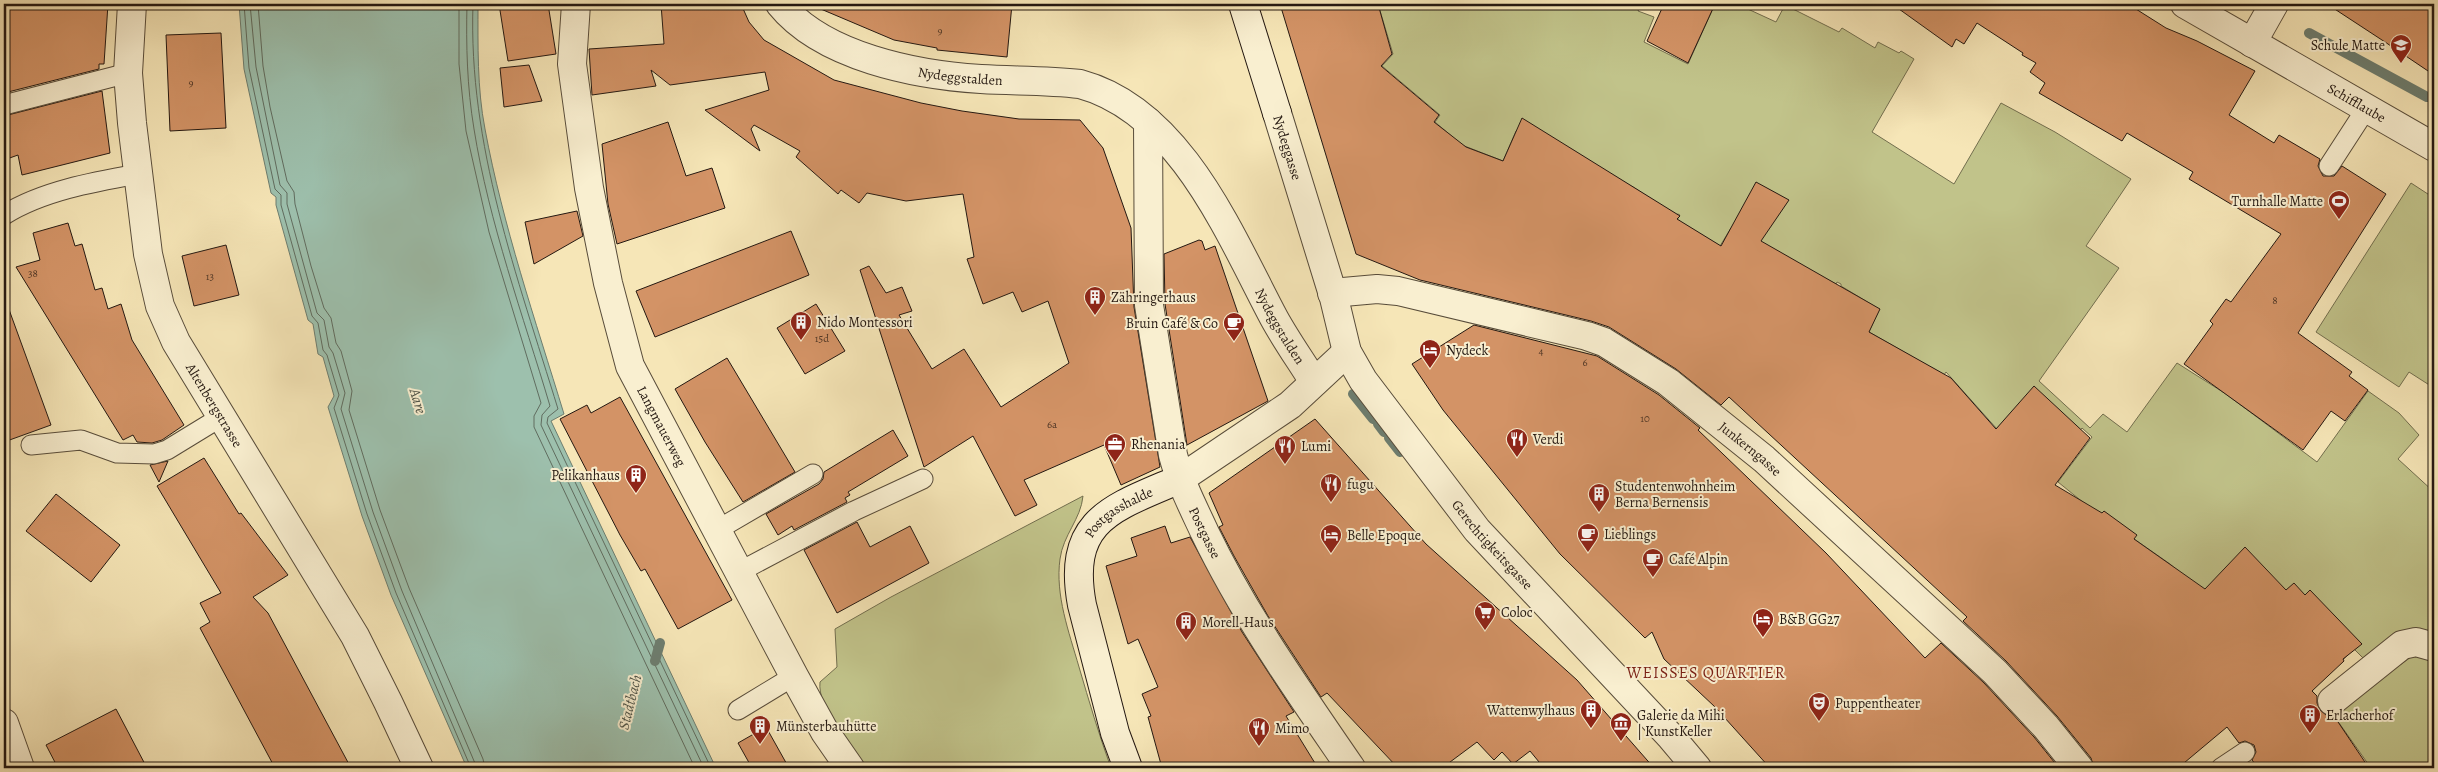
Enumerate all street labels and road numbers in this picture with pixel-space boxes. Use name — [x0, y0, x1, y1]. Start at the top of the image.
street label: Nydeggstalden — [916, 62, 1003, 90]
street label: Schifflaube — [2324, 79, 2389, 127]
street label: Nydeggasse — [1268, 113, 1306, 183]
street label: Nydeggstalden — [1250, 285, 1309, 368]
street label: Altenbergstrasse — [181, 359, 247, 451]
street label: Langmauerweg — [632, 383, 690, 470]
street label: Junkerngasse — [1715, 417, 1786, 481]
street label: Postgasshalde — [1080, 483, 1156, 542]
street label: Gerechtigkeitsgasse — [1447, 496, 1537, 594]
street label: Postgasse — [1184, 504, 1225, 562]

